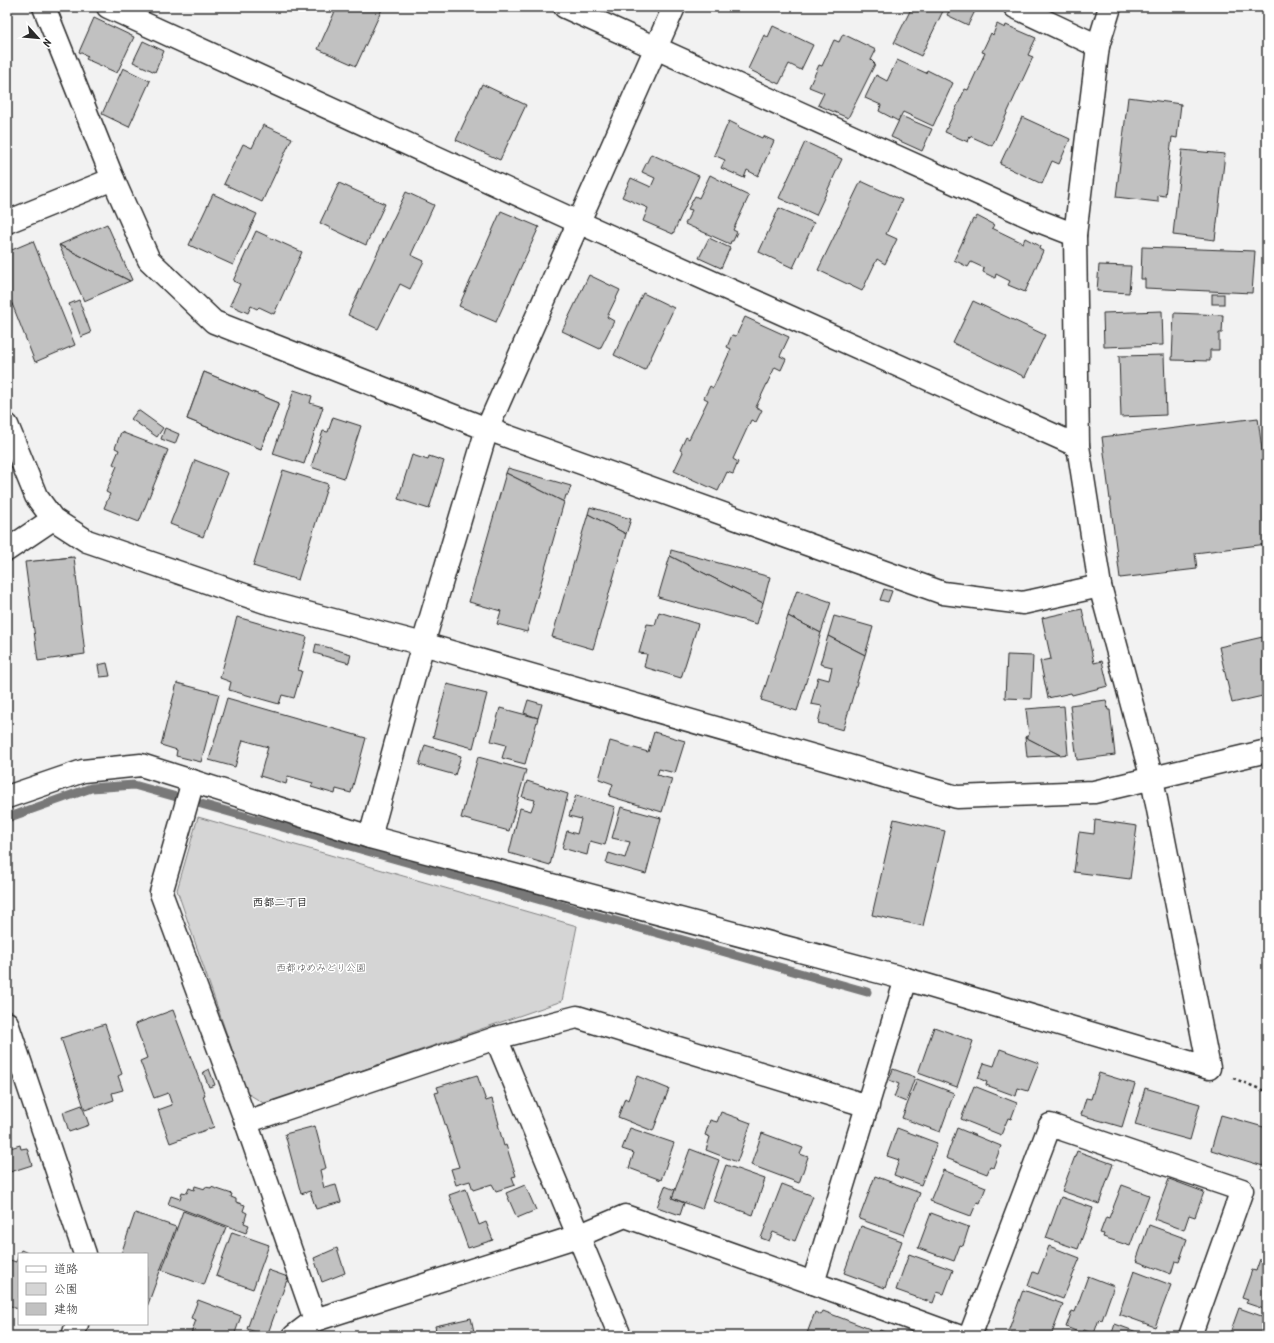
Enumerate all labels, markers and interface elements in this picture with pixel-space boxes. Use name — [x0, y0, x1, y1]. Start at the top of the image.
north arrow — [18, 18, 58, 58]
text: N — [36, 35, 56, 49]
district label: 西都二丁目 — [253, 894, 308, 912]
park label: 西都ゆめみどり公園 — [276, 960, 366, 976]
legend — [18, 1253, 148, 1325]
text: 道路 — [54, 1260, 78, 1279]
text: 公園 — [54, 1280, 78, 1299]
text: 建物 — [54, 1300, 78, 1319]

